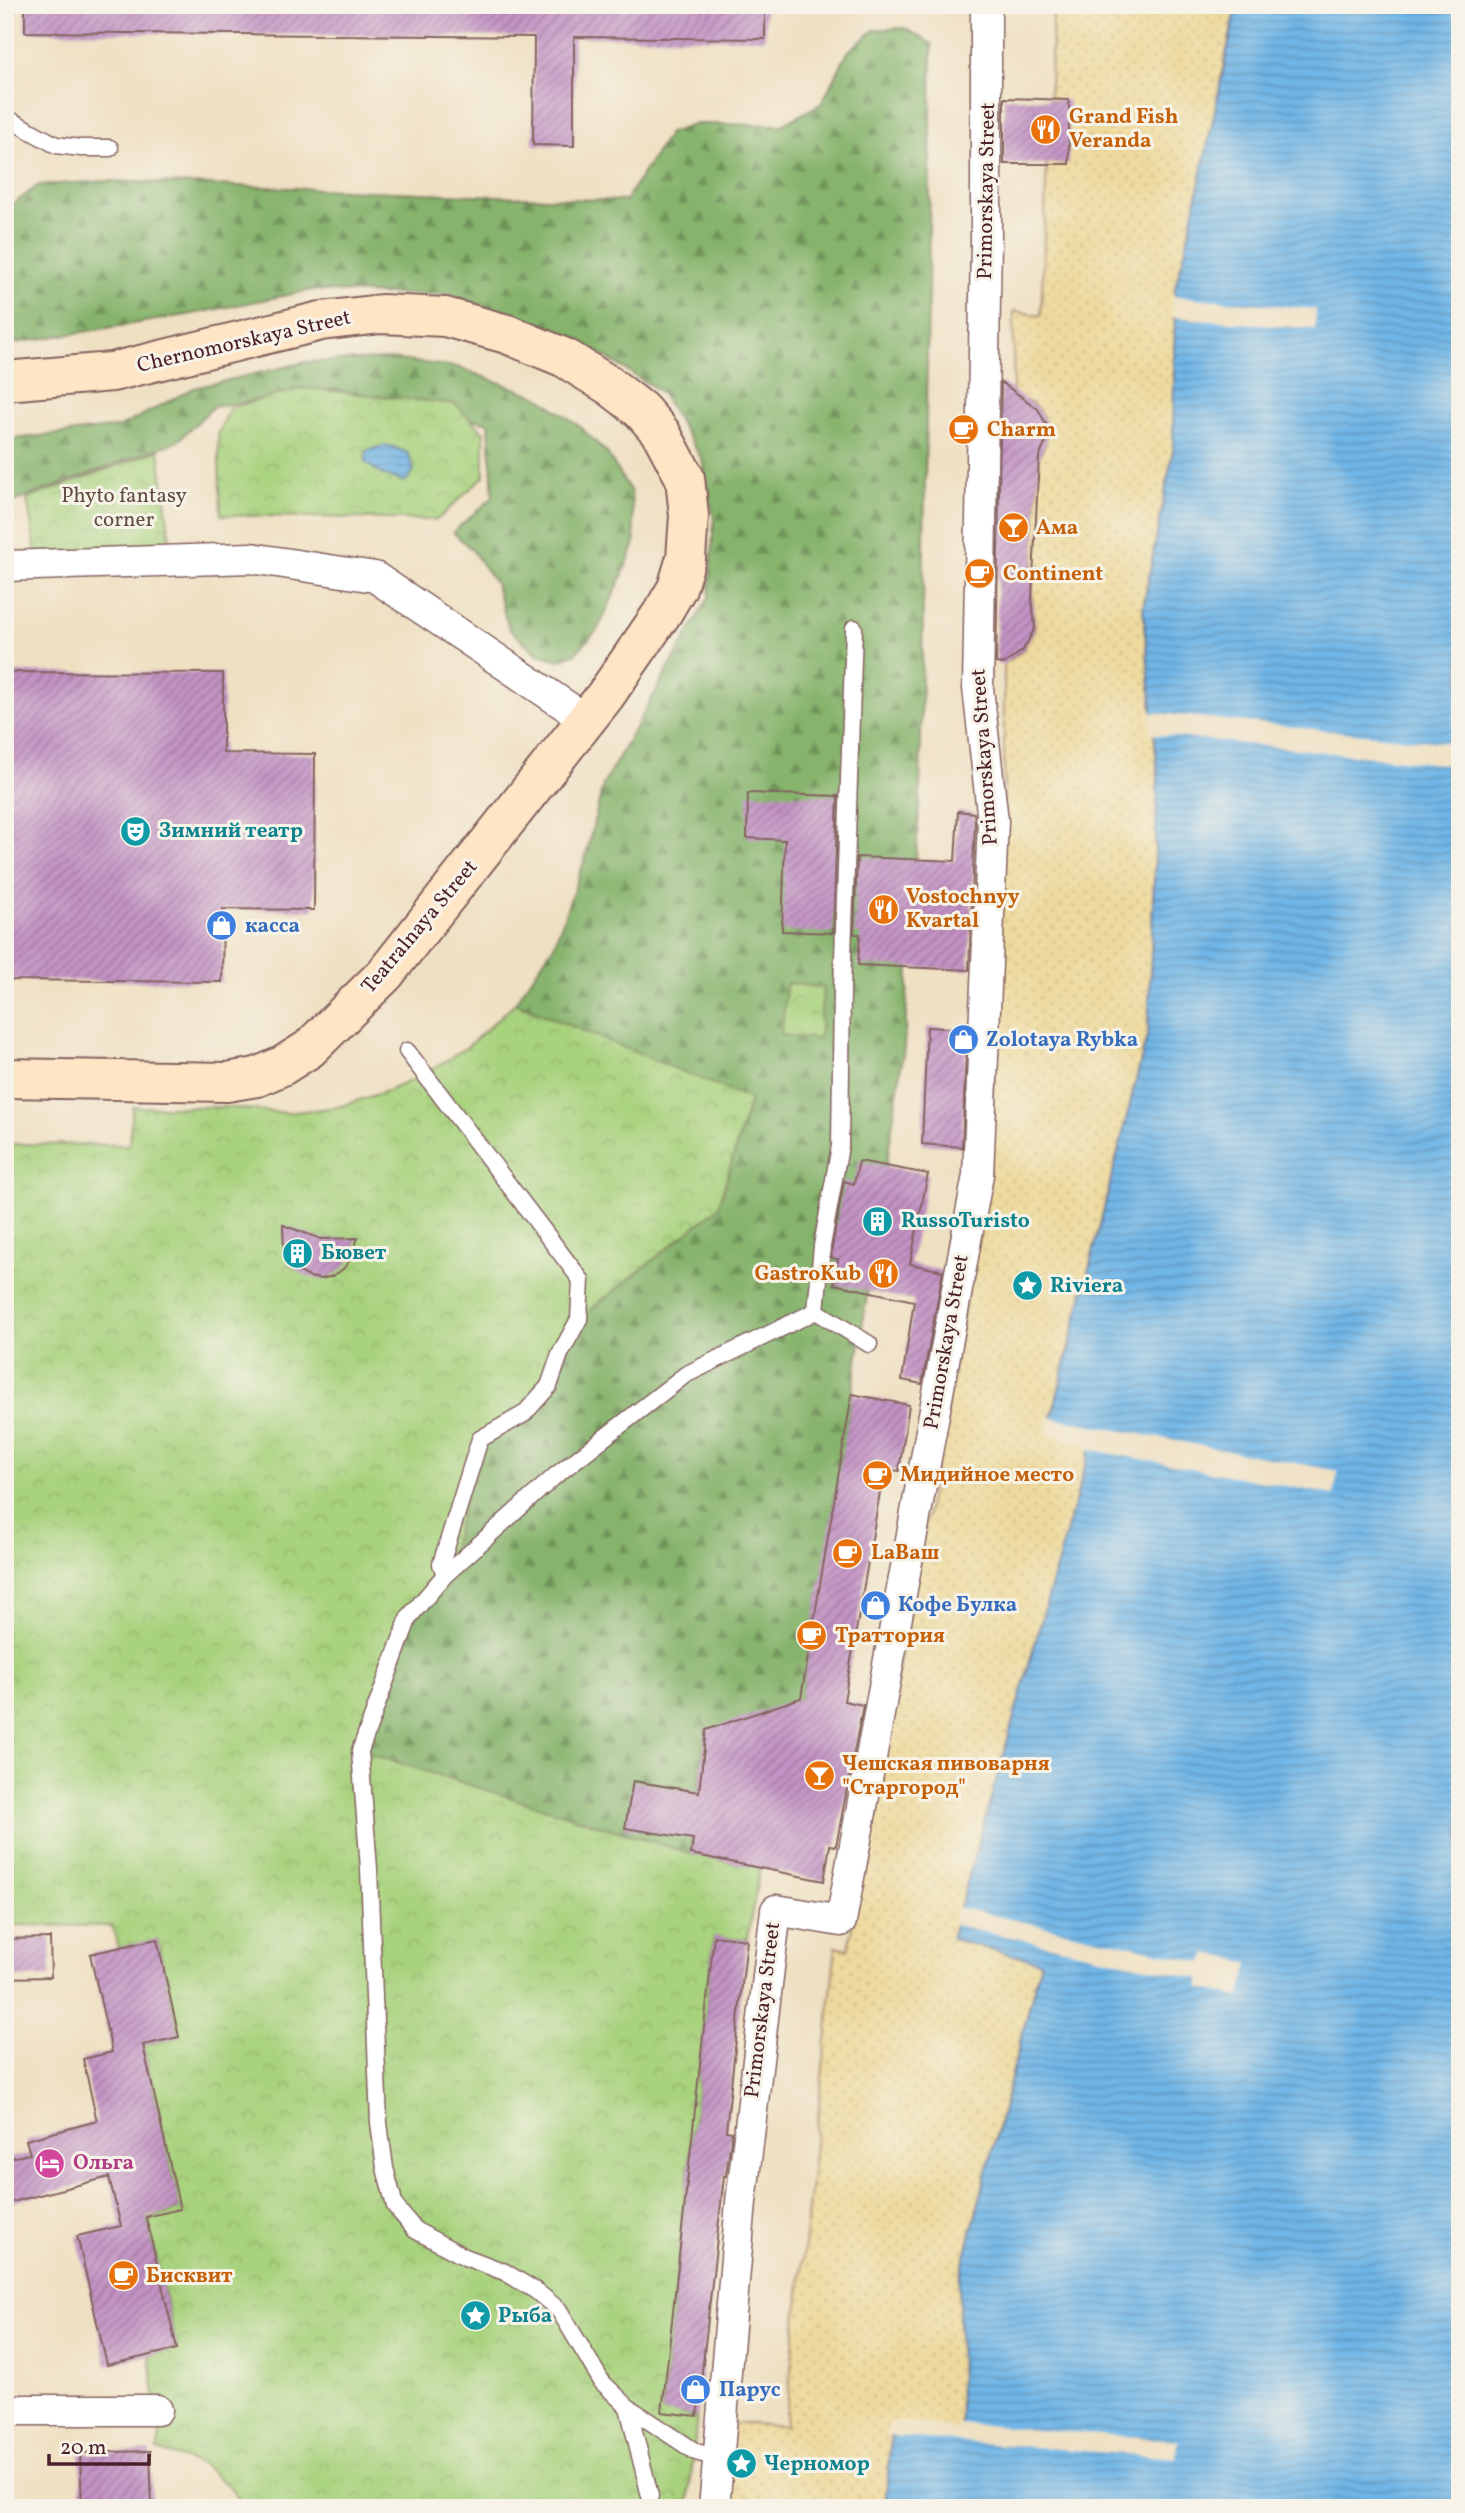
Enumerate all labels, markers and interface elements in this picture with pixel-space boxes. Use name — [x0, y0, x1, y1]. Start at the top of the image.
street label: Primorskaya Street — [971, 102, 1003, 280]
place label: Grand Fish Veranda — [1069, 103, 1179, 156]
restaurant icon: Grand Fish Veranda — [1029, 112, 1063, 146]
street label: Chernomorskaya Street — [134, 303, 354, 381]
cafe icon: Charm — [947, 413, 981, 447]
place label: Charm — [987, 416, 1056, 445]
park label: Phyto fantasy corner — [61, 482, 187, 535]
bar icon: Ама — [996, 511, 1030, 545]
place label: Ама — [1036, 514, 1078, 543]
cafe icon: Continent — [963, 557, 997, 591]
place label: Continent — [1003, 560, 1103, 589]
street label: Primorskaya Street — [964, 668, 1006, 846]
theatre icon: Зимний театр — [119, 814, 153, 848]
place label: Зимний театр — [159, 817, 303, 846]
street label: Teatralnaya Street — [355, 854, 485, 1000]
place label: Vostochnyy Kvartal — [906, 883, 1020, 936]
restaurant icon: Vostochnyy Kvartal — [866, 892, 900, 926]
shop icon: касса — [205, 909, 239, 943]
place label: касса — [245, 912, 300, 941]
shop icon: Zolotaya Rybka — [946, 1023, 980, 1057]
place label: Zolotaya Rybka — [986, 1026, 1138, 1055]
building icon: RussoTuristo — [861, 1204, 895, 1238]
place label: RussoTuristo — [901, 1207, 1030, 1236]
building icon: Бювет — [281, 1236, 315, 1270]
place label: Бювет — [321, 1239, 387, 1268]
street label: Primorskaya Street — [917, 1252, 977, 1432]
restaurant icon: GastroKub — [867, 1257, 901, 1291]
place label: GastroKub — [755, 1260, 861, 1289]
place icon: Riviera — [1010, 1269, 1044, 1303]
place label: Riviera — [1050, 1272, 1123, 1301]
cafe icon: Мидийное место — [860, 1458, 894, 1492]
place label: Мидийное место — [900, 1461, 1074, 1490]
cafe icon: LaВаш — [831, 1536, 865, 1570]
place label: LaВаш — [871, 1539, 939, 1568]
shop icon: Кофе Булка — [858, 1588, 892, 1622]
place label: Кофе Булка — [898, 1591, 1017, 1620]
cafe icon: Траттория — [795, 1619, 829, 1653]
place label: Траттория — [835, 1622, 945, 1651]
place label: Чешская пивоварня "Старгород" — [842, 1750, 1050, 1803]
bar icon: Чешская пивоварня "Старгород" — [802, 1759, 836, 1793]
street label: Primorskaya Street — [738, 1920, 788, 2100]
hotel icon: Ольга — [33, 2146, 67, 2180]
place label: Ольга — [73, 2149, 134, 2178]
cafe icon: Бисквит — [106, 2259, 140, 2293]
place label: Бисквит — [146, 2262, 233, 2291]
place icon: Рыба — [458, 2299, 492, 2333]
place label: Рыба — [498, 2302, 552, 2331]
shop icon: Парус — [679, 2373, 713, 2407]
place label: Парус — [719, 2376, 781, 2405]
scale bar — [49, 2422, 149, 2466]
text: 20 m — [60, 2434, 106, 2463]
place icon: Черномор — [724, 2447, 758, 2481]
place label: Черномор — [764, 2450, 870, 2479]

